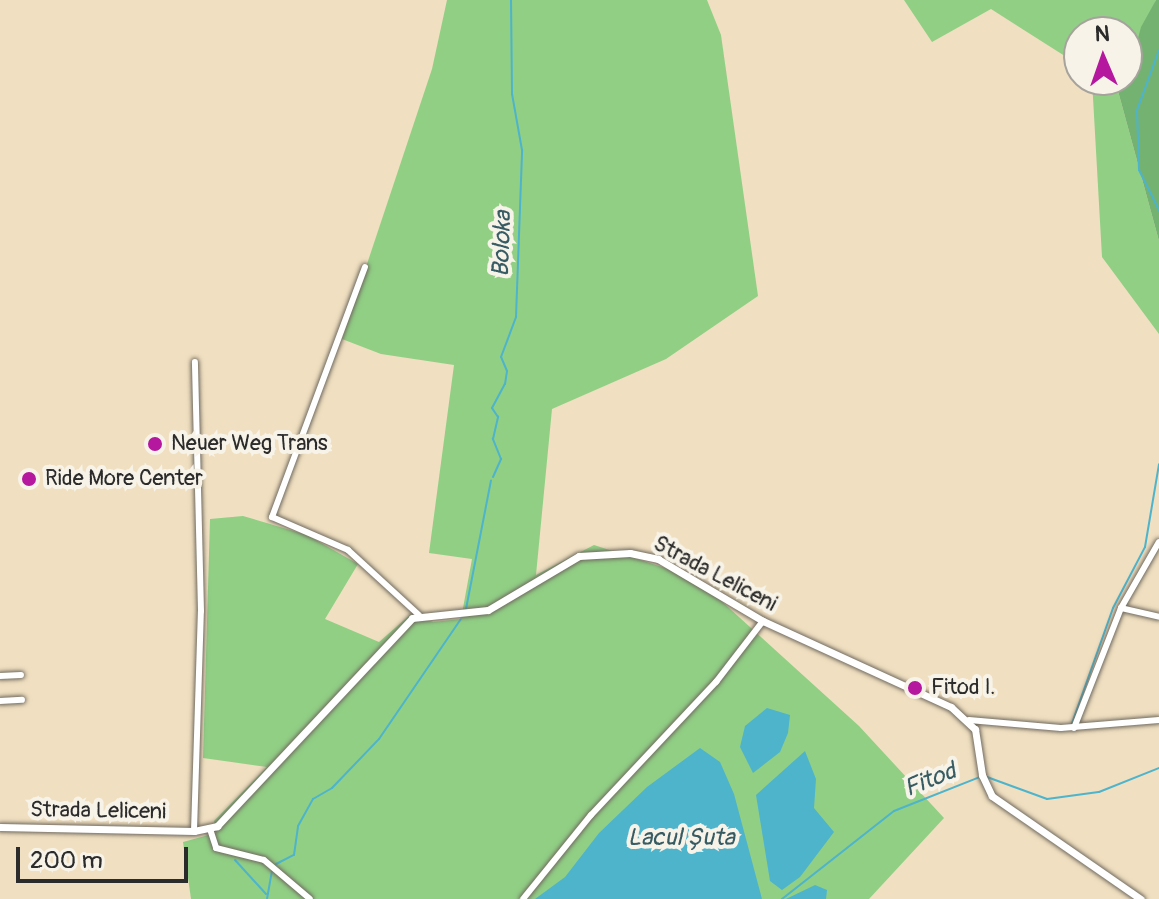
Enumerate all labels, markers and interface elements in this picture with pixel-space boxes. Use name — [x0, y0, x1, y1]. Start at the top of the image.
north arrow — [1063, 16, 1143, 96]
text: N — [1094, 20, 1110, 48]
water label: Boloka — [486, 210, 518, 278]
place label: Neuer Weg Trans — [171, 431, 328, 457]
marker: Neuer Weg Trans — [146, 435, 164, 453]
place label: Ride More Center — [45, 466, 203, 492]
marker: Ride More Center — [20, 470, 38, 488]
street label: Strada Leliceni — [649, 530, 781, 618]
place label: Fitod I. — [931, 675, 995, 701]
marker: Fitod I. — [906, 679, 924, 697]
water label: Fitod — [900, 757, 960, 803]
street label: Strada Leliceni — [30, 797, 166, 825]
water label: Lacul Șuta — [627, 824, 735, 852]
scale bar — [20, 831, 192, 881]
text: 200 m — [30, 846, 103, 875]

